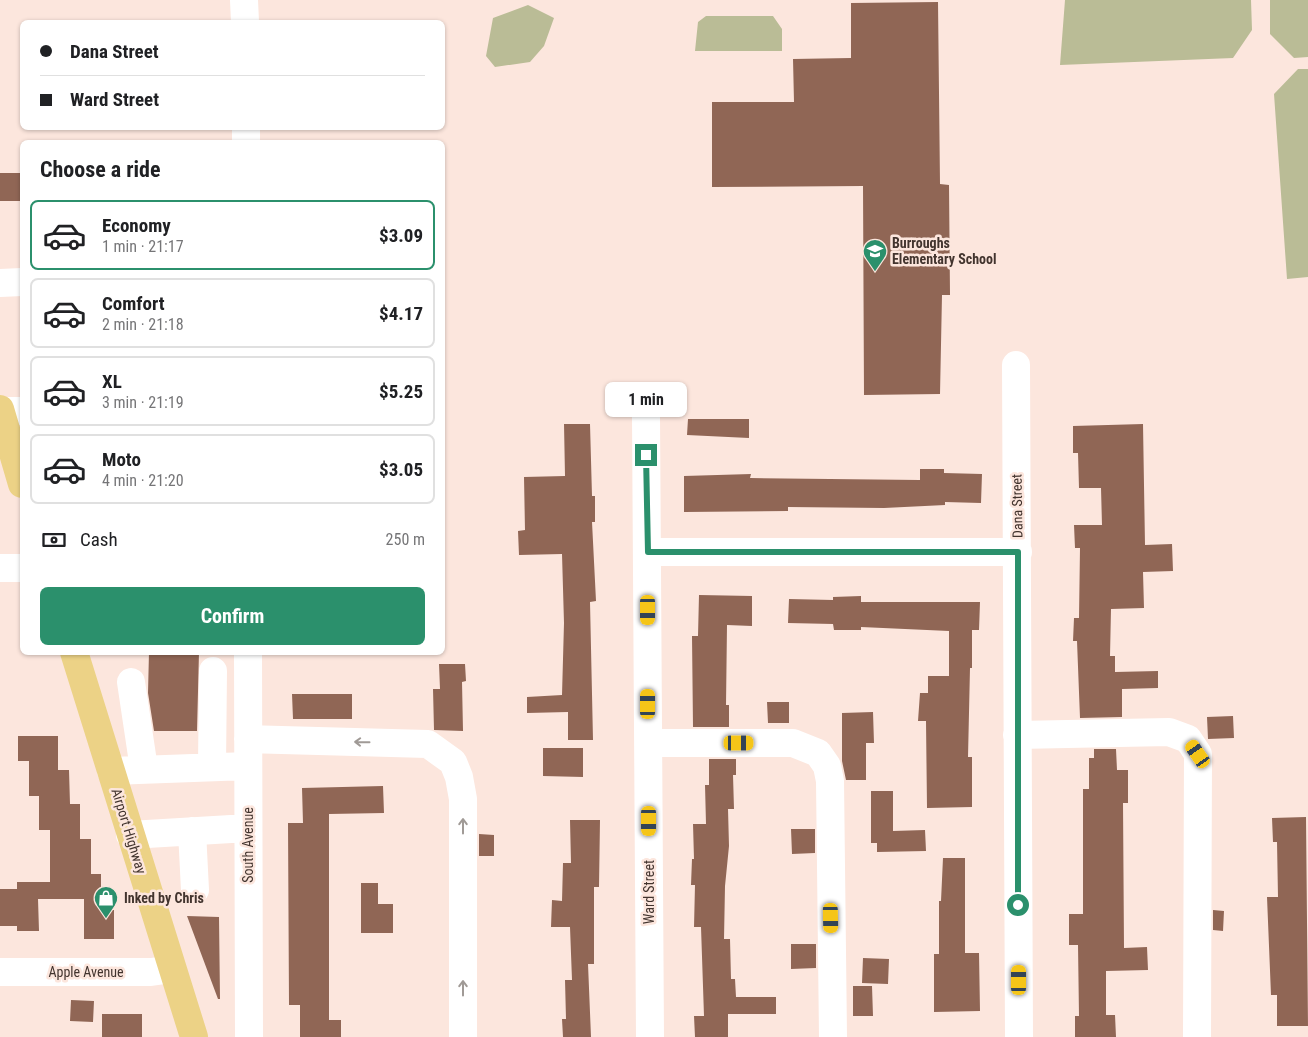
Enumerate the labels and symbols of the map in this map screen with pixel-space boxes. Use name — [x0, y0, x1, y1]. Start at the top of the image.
place label: Burroughs Elementary School — [892, 235, 997, 267]
school or university icon: Burroughs Elementary School — [862, 238, 888, 272]
callout: 1 min — [605, 382, 687, 418]
route end — [635, 444, 657, 466]
street label: Dana Street — [1008, 474, 1026, 538]
car — [640, 595, 655, 625]
car — [640, 689, 655, 719]
car — [724, 736, 754, 751]
one-way arrow — [354, 737, 370, 747]
car — [1183, 737, 1212, 771]
street label: Airport Highway — [108, 786, 150, 876]
car — [641, 806, 656, 836]
street label: South Avenue — [240, 807, 256, 883]
one-way arrow — [458, 818, 468, 834]
street label: Ward Street — [641, 860, 657, 924]
shop icon: Inked by Chris — [93, 885, 119, 919]
place label: Inked by Chris — [124, 890, 204, 906]
route start — [1007, 894, 1029, 916]
car — [823, 903, 838, 933]
street label: Apple Avenue — [48, 964, 124, 980]
car — [1011, 965, 1026, 995]
one-way arrow — [458, 981, 468, 997]

